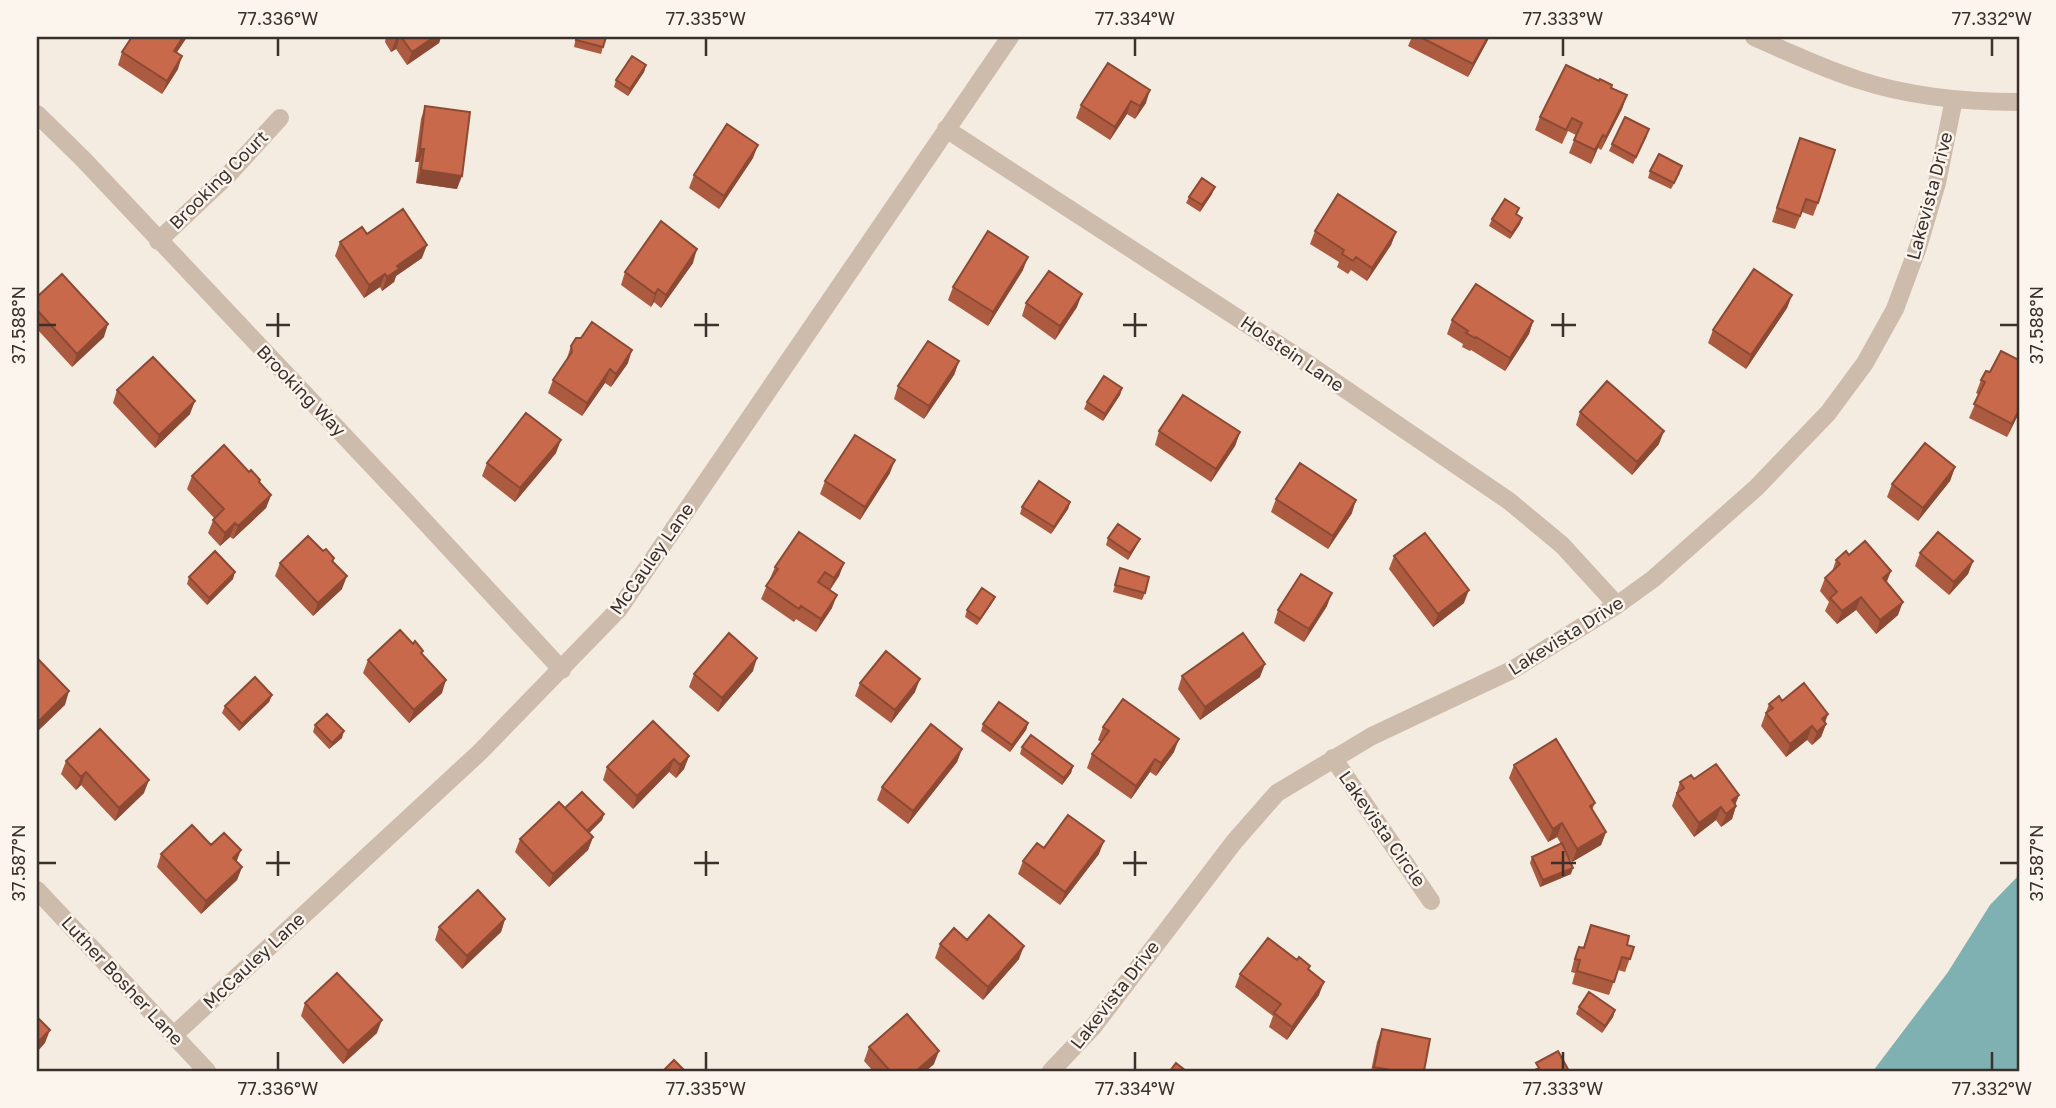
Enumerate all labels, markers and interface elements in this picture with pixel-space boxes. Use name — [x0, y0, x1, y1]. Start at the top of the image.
text: 77.336°W — [238, 7, 318, 29]
text: 77.335°W — [666, 7, 746, 29]
text: 77.334°W — [1095, 7, 1175, 29]
text: 77.333°W — [1523, 7, 1603, 29]
text: 77.332°W — [1952, 7, 2032, 29]
street label: Brooking Court — [164, 125, 272, 233]
street label: Lakevista Drive — [1901, 129, 1957, 262]
text: 37.588°N — [7, 286, 29, 364]
text: 37.588°N — [2025, 286, 2047, 364]
street label: Holstein Lane — [1237, 311, 1348, 396]
street label: Brooking Way — [253, 340, 351, 441]
street label: McCauley Lane — [605, 498, 698, 618]
street label: Lakevista Drive — [1504, 591, 1627, 679]
street label: Lakevista Circle — [1335, 766, 1431, 891]
text: 37.587°N — [7, 824, 29, 902]
text: 37.587°N — [2025, 824, 2047, 902]
street label: McCauley Lane — [198, 908, 309, 1013]
street label: Luther Bosher Lane — [57, 911, 188, 1049]
street label: Lakevista Drive — [1065, 936, 1163, 1053]
text: 77.336°W — [238, 1077, 318, 1099]
text: 77.335°W — [666, 1077, 746, 1099]
text: 77.334°W — [1095, 1077, 1175, 1099]
text: 77.333°W — [1523, 1077, 1603, 1099]
text: 77.332°W — [1952, 1077, 2032, 1099]

